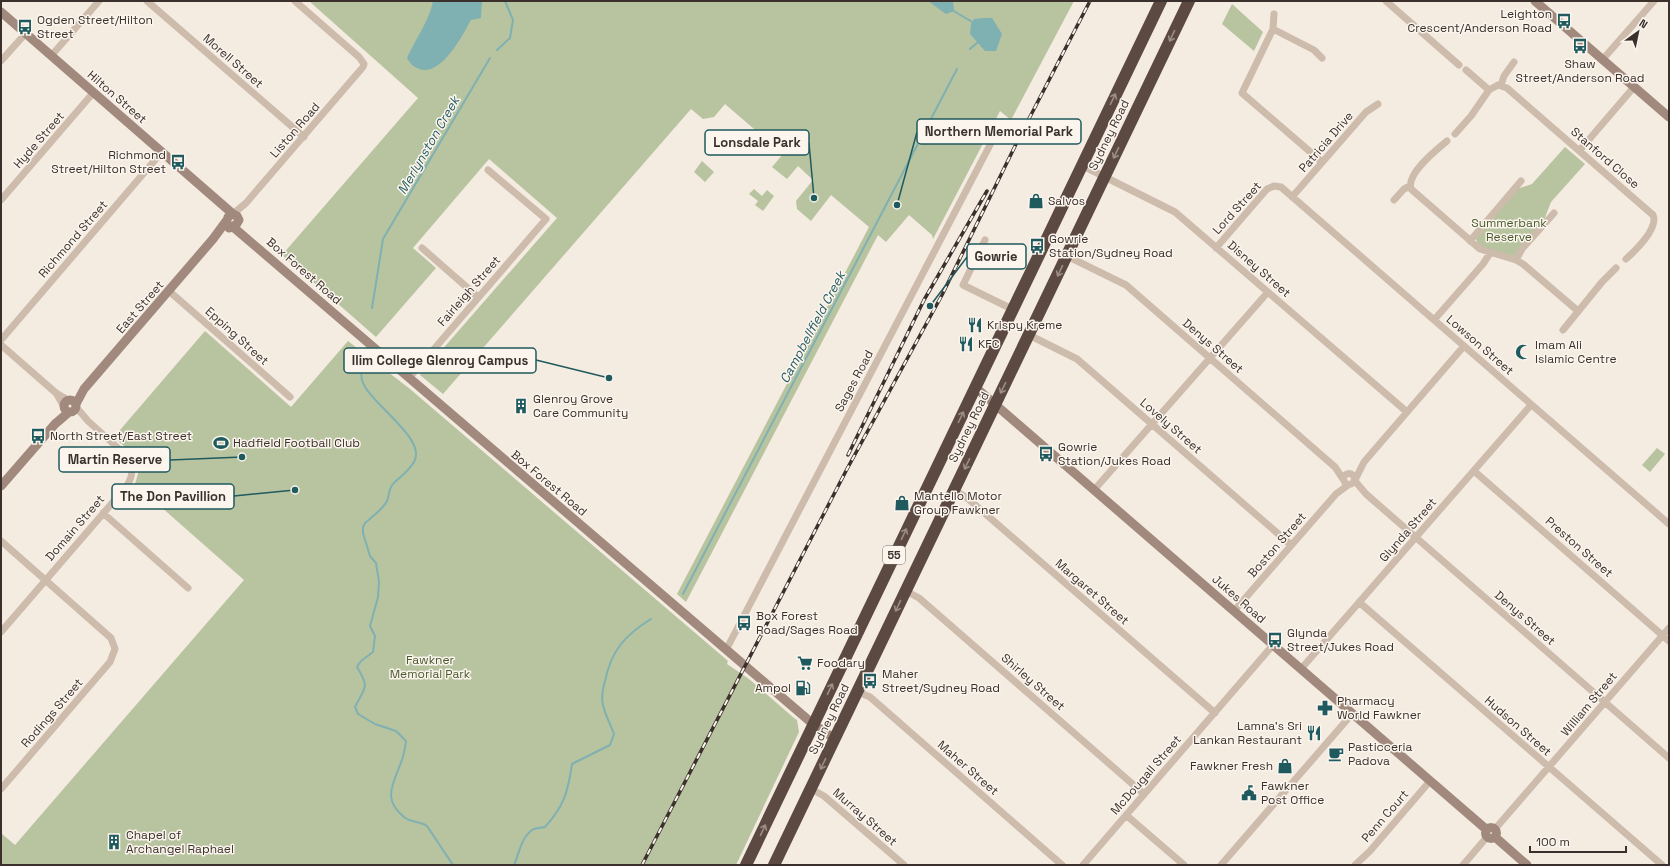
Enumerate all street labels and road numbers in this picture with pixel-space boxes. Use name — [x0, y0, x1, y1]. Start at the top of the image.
street label: Morell Street — [200, 30, 266, 92]
street label: Hilton Street — [84, 67, 150, 127]
street label: Sydney Road — [1085, 97, 1133, 173]
street label: Liston Road — [267, 99, 323, 161]
street label: Hyde Street — [10, 108, 68, 172]
street label: Patricia Drive — [1295, 108, 1357, 176]
street label: Stanford Close — [1567, 124, 1643, 192]
street label: Lord Street — [1209, 178, 1265, 238]
street label: Richmond Street — [35, 197, 111, 281]
street label: Box Forest Road — [263, 234, 345, 308]
street label: Disney Street — [1224, 237, 1294, 301]
street label: Fairleigh Street — [434, 252, 504, 330]
street label: East Street — [113, 277, 167, 337]
street label: Epping Street — [202, 303, 272, 369]
street label: Lowson Street — [1443, 311, 1517, 379]
street label: Denys Street — [1179, 315, 1247, 377]
street label: Sages Road — [831, 347, 877, 415]
street label: Sydney Road — [945, 389, 993, 465]
street label: Lovely Street — [1137, 395, 1205, 457]
street label: Box Forest Road — [508, 446, 590, 520]
street label: Domain Street — [42, 492, 108, 564]
street label: Glynda Street — [1376, 495, 1440, 565]
street label: Boston Street — [1244, 509, 1310, 581]
street label: Preston Street — [1542, 513, 1616, 581]
road number: 55 — [883, 546, 905, 564]
street label: Margaret Street — [1052, 556, 1132, 628]
street label: Jukes Road — [1209, 571, 1269, 627]
street label: Denys Street — [1491, 587, 1559, 649]
street label: Shirley Street — [998, 650, 1068, 714]
street label: William Street — [1557, 669, 1621, 739]
street label: Rodings Street — [17, 675, 87, 751]
street label: Sydney Road — [805, 681, 853, 757]
street label: Hudson Street — [1481, 692, 1555, 760]
street label: McDougall Street — [1107, 732, 1185, 818]
street label: Maher Street — [934, 737, 1002, 799]
street label: Murray Street — [829, 785, 901, 849]
street label: Penn Court — [1358, 786, 1412, 846]

